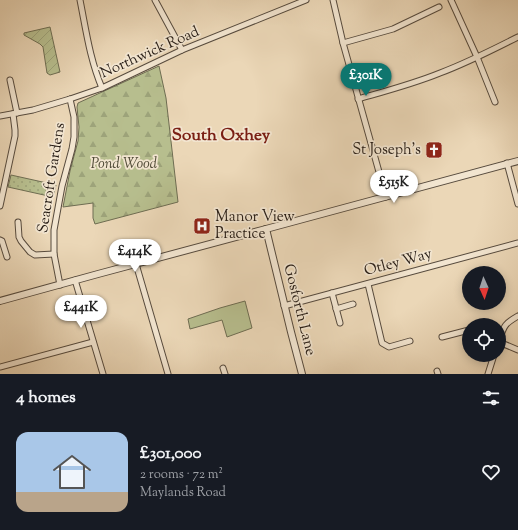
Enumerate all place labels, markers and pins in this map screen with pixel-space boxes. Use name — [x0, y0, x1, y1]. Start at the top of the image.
pin: £301K — [338, 63, 394, 97]
place label: St Joseph's — [352, 140, 421, 161]
church icon: St Joseph's — [424, 140, 444, 160]
pin: £515K — [366, 170, 422, 204]
place label: Manor View Practice — [215, 207, 295, 245]
hospital icon: Manor View Practice — [192, 216, 212, 236]
pin: £414K — [107, 239, 163, 273]
pin: £441K — [53, 295, 109, 329]

